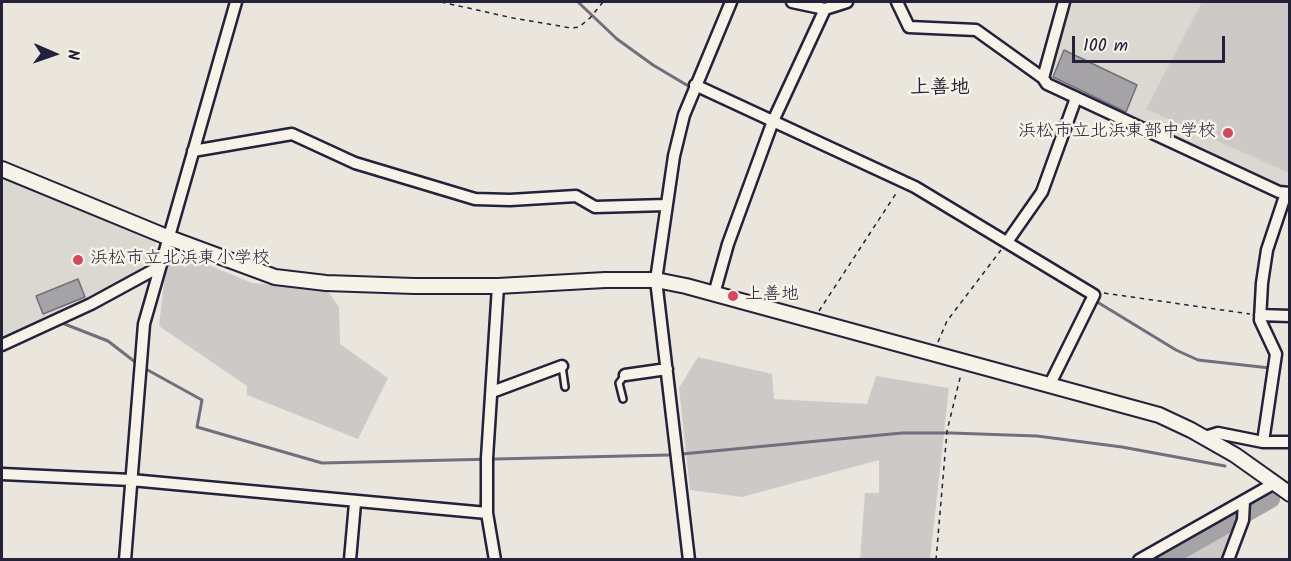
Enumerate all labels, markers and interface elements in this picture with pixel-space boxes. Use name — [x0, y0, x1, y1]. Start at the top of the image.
north arrow — [24, 24, 84, 84]
scale bar — [1075, 24, 1228, 62]
text: 100 m — [1083, 32, 1128, 61]
text: N — [60, 49, 85, 60]
district label: 上善地 — [910, 78, 970, 102]
place label: 浜松市立北浜東部中学校 — [1018, 122, 1216, 144]
marker: 浜松市立北浜東部中学校 — [1221, 126, 1235, 140]
place label: 浜松市立北浜東小学校 — [90, 249, 270, 271]
marker: 浜松市立北浜東小学校 — [71, 253, 85, 267]
place label: 上善地 — [745, 285, 799, 307]
marker: 上善地 — [726, 289, 740, 303]

